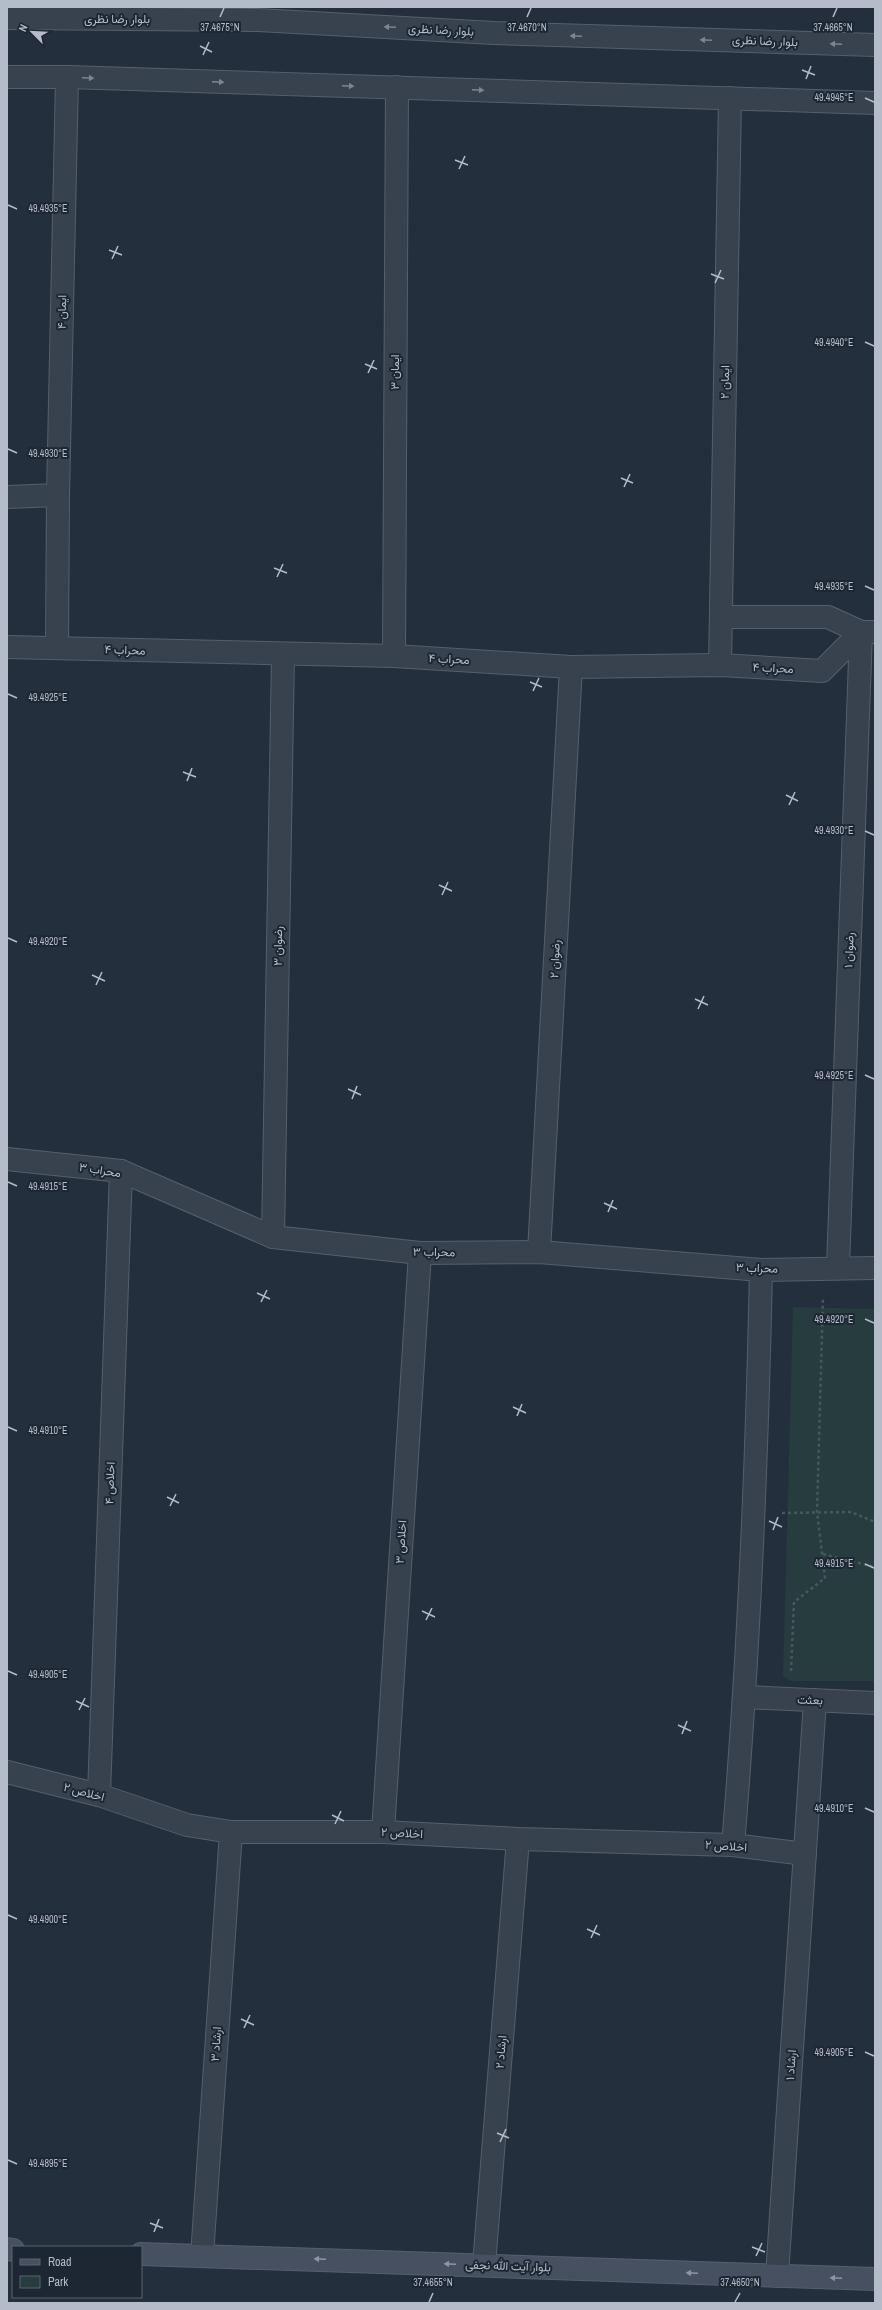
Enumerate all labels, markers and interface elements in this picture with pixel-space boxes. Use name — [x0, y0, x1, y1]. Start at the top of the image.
street label: بلوار رضا نظری — [84, 11, 150, 27]
north arrow — [12, 12, 52, 52]
street label: بلوار رضا نظری — [408, 20, 474, 40]
text: 37.4675°N — [200, 21, 240, 34]
text: 37.4670°N — [507, 21, 547, 34]
text: 37.4665°N — [813, 21, 853, 34]
text: N — [15, 22, 31, 34]
one-way arrow — [384, 24, 396, 31]
one-way arrow — [570, 32, 582, 39]
street label: بلوار رضا نظری — [732, 32, 798, 50]
one-way arrow — [700, 36, 712, 43]
one-way arrow — [830, 40, 842, 47]
one-way arrow — [82, 74, 94, 81]
one-way arrow — [212, 79, 225, 85]
one-way arrow — [342, 83, 355, 89]
one-way arrow — [472, 87, 485, 93]
text: 49.4945°E — [814, 91, 854, 104]
text: 49.4935°E — [28, 202, 68, 215]
street label: ایمان ۴ — [54, 295, 70, 329]
text: 49.4940°E — [814, 336, 854, 349]
street label: ایمان ۳ — [387, 354, 403, 390]
street label: ایمان ۲ — [717, 365, 733, 399]
text: 49.4930°E — [28, 447, 68, 460]
text: 49.4935°E — [814, 580, 854, 593]
street label: محراب ۴ — [104, 641, 146, 659]
street label: محراب ۴ — [428, 650, 470, 668]
street label: محراب ۴ — [752, 659, 794, 677]
text: 49.4925°E — [28, 691, 68, 704]
text: 49.4930°E — [814, 824, 854, 837]
street label: رضوان ۳ — [270, 926, 286, 966]
street label: رضوان ۱ — [840, 932, 858, 968]
text: 49.4920°E — [28, 935, 68, 948]
street label: رضوان ۲ — [546, 939, 564, 979]
text: 49.4925°E — [814, 1069, 854, 1082]
street label: محراب ۳ — [78, 1159, 122, 1181]
text: 49.4915°E — [28, 1180, 68, 1193]
street label: محراب ۳ — [413, 1244, 455, 1260]
street label: محراب ۳ — [736, 1259, 778, 1277]
text: 49.4920°E — [814, 1313, 854, 1326]
text: 49.4910°E — [28, 1424, 68, 1437]
street label: اخلاص ۴ — [101, 1461, 119, 1505]
street label: اخلاص ۳ — [391, 1520, 411, 1564]
text: 49.4915°E — [814, 1557, 854, 1570]
text: 49.4905°E — [28, 1668, 68, 1681]
street label: بعثت — [797, 1692, 823, 1708]
street label: اخلاص ۲ — [62, 1779, 106, 1805]
text: 49.4910°E — [814, 1802, 854, 1815]
street label: اخلاص ۲ — [381, 1824, 423, 1842]
street label: اخلاص ۲ — [704, 1837, 748, 1855]
text: 49.4900°E — [28, 1913, 68, 1926]
street label: ارشاد ۳ — [207, 2026, 225, 2062]
street label: ارشاد ۲ — [492, 2035, 510, 2069]
text: 49.4905°E — [814, 2046, 854, 2059]
street label: ارشاد ۱ — [782, 2049, 800, 2081]
text: 49.4895°E — [28, 2157, 68, 2170]
legend — [12, 2246, 142, 2298]
text: Road — [48, 2254, 72, 2270]
one-way arrow — [314, 2256, 326, 2263]
street label: بلوار آیت الله نجفی — [465, 2257, 551, 2275]
one-way arrow — [444, 2260, 456, 2267]
one-way arrow — [686, 2269, 698, 2276]
text: Park — [48, 2274, 68, 2290]
one-way arrow — [830, 2274, 842, 2281]
text: 37.4655°N — [413, 2276, 453, 2289]
text: 37.4650°N — [720, 2276, 760, 2289]

